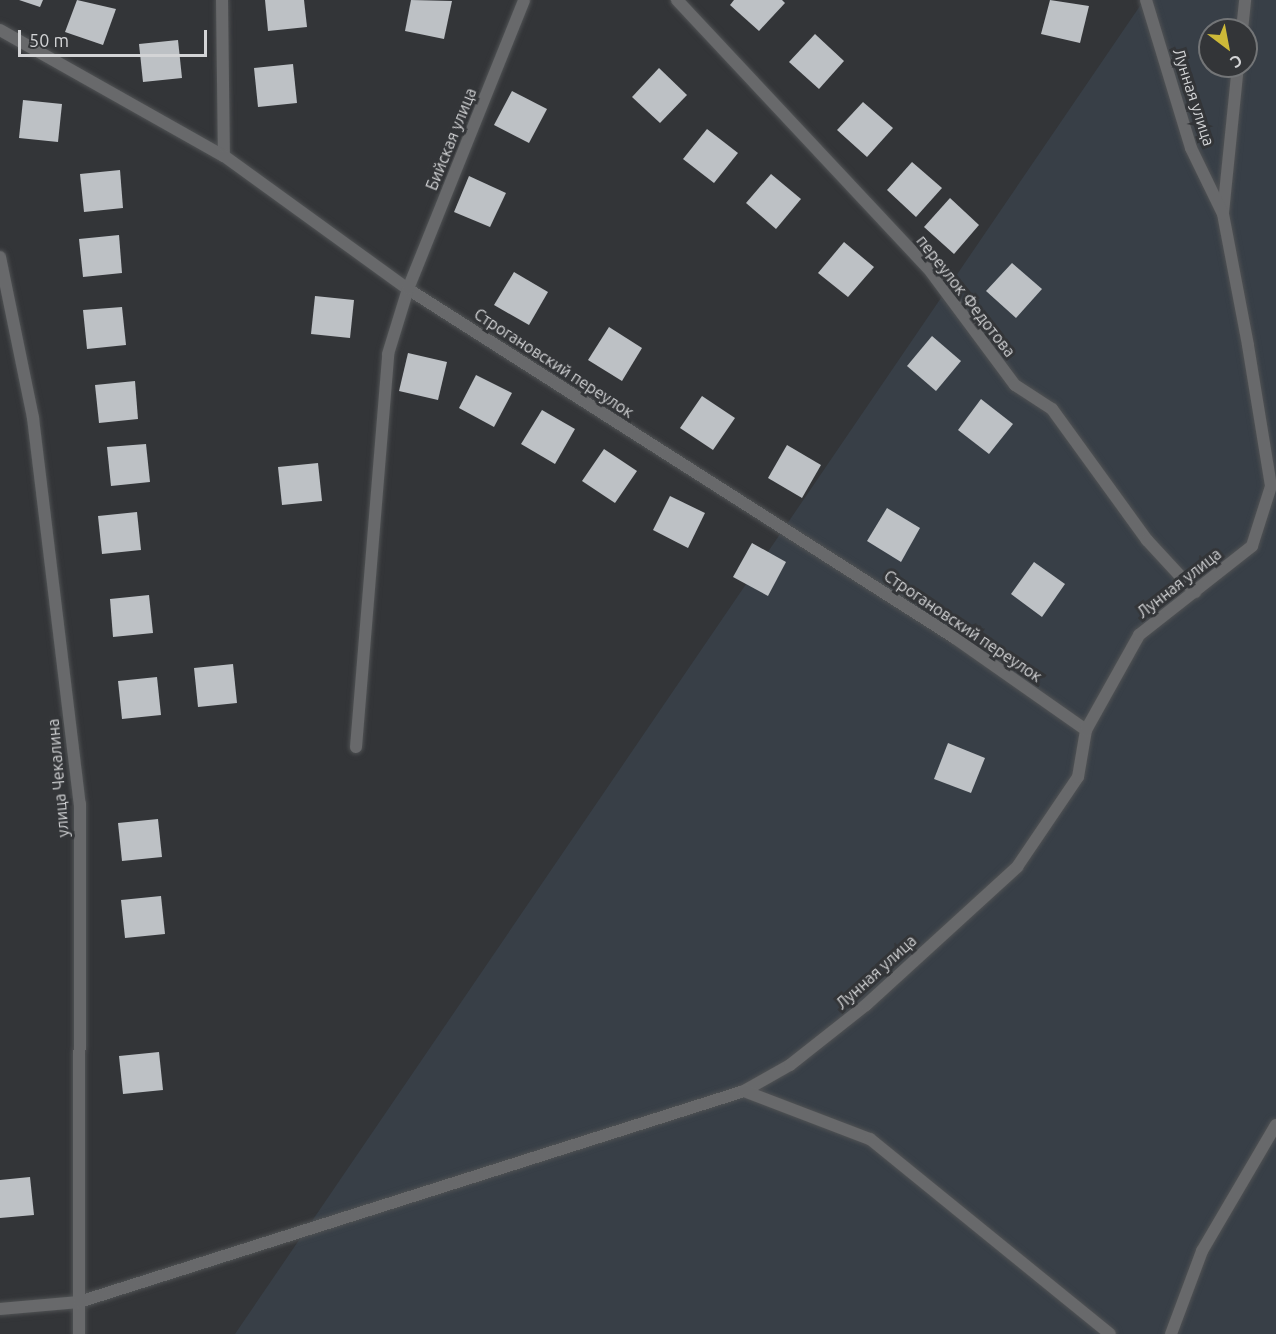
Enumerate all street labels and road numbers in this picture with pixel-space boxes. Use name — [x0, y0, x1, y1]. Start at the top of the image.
street label: Лунная улица — [1169, 46, 1219, 148]
street label: Бийская улица — [422, 85, 480, 193]
street label: переулок Федотова — [913, 231, 1019, 361]
street label: Строгановский переулок — [471, 304, 637, 422]
street label: Лунная улица — [1133, 544, 1225, 622]
street label: Строгановский переулок — [880, 566, 1046, 686]
street label: улица Чекалина — [43, 718, 73, 838]
street label: Лунная улица — [832, 931, 920, 1013]

